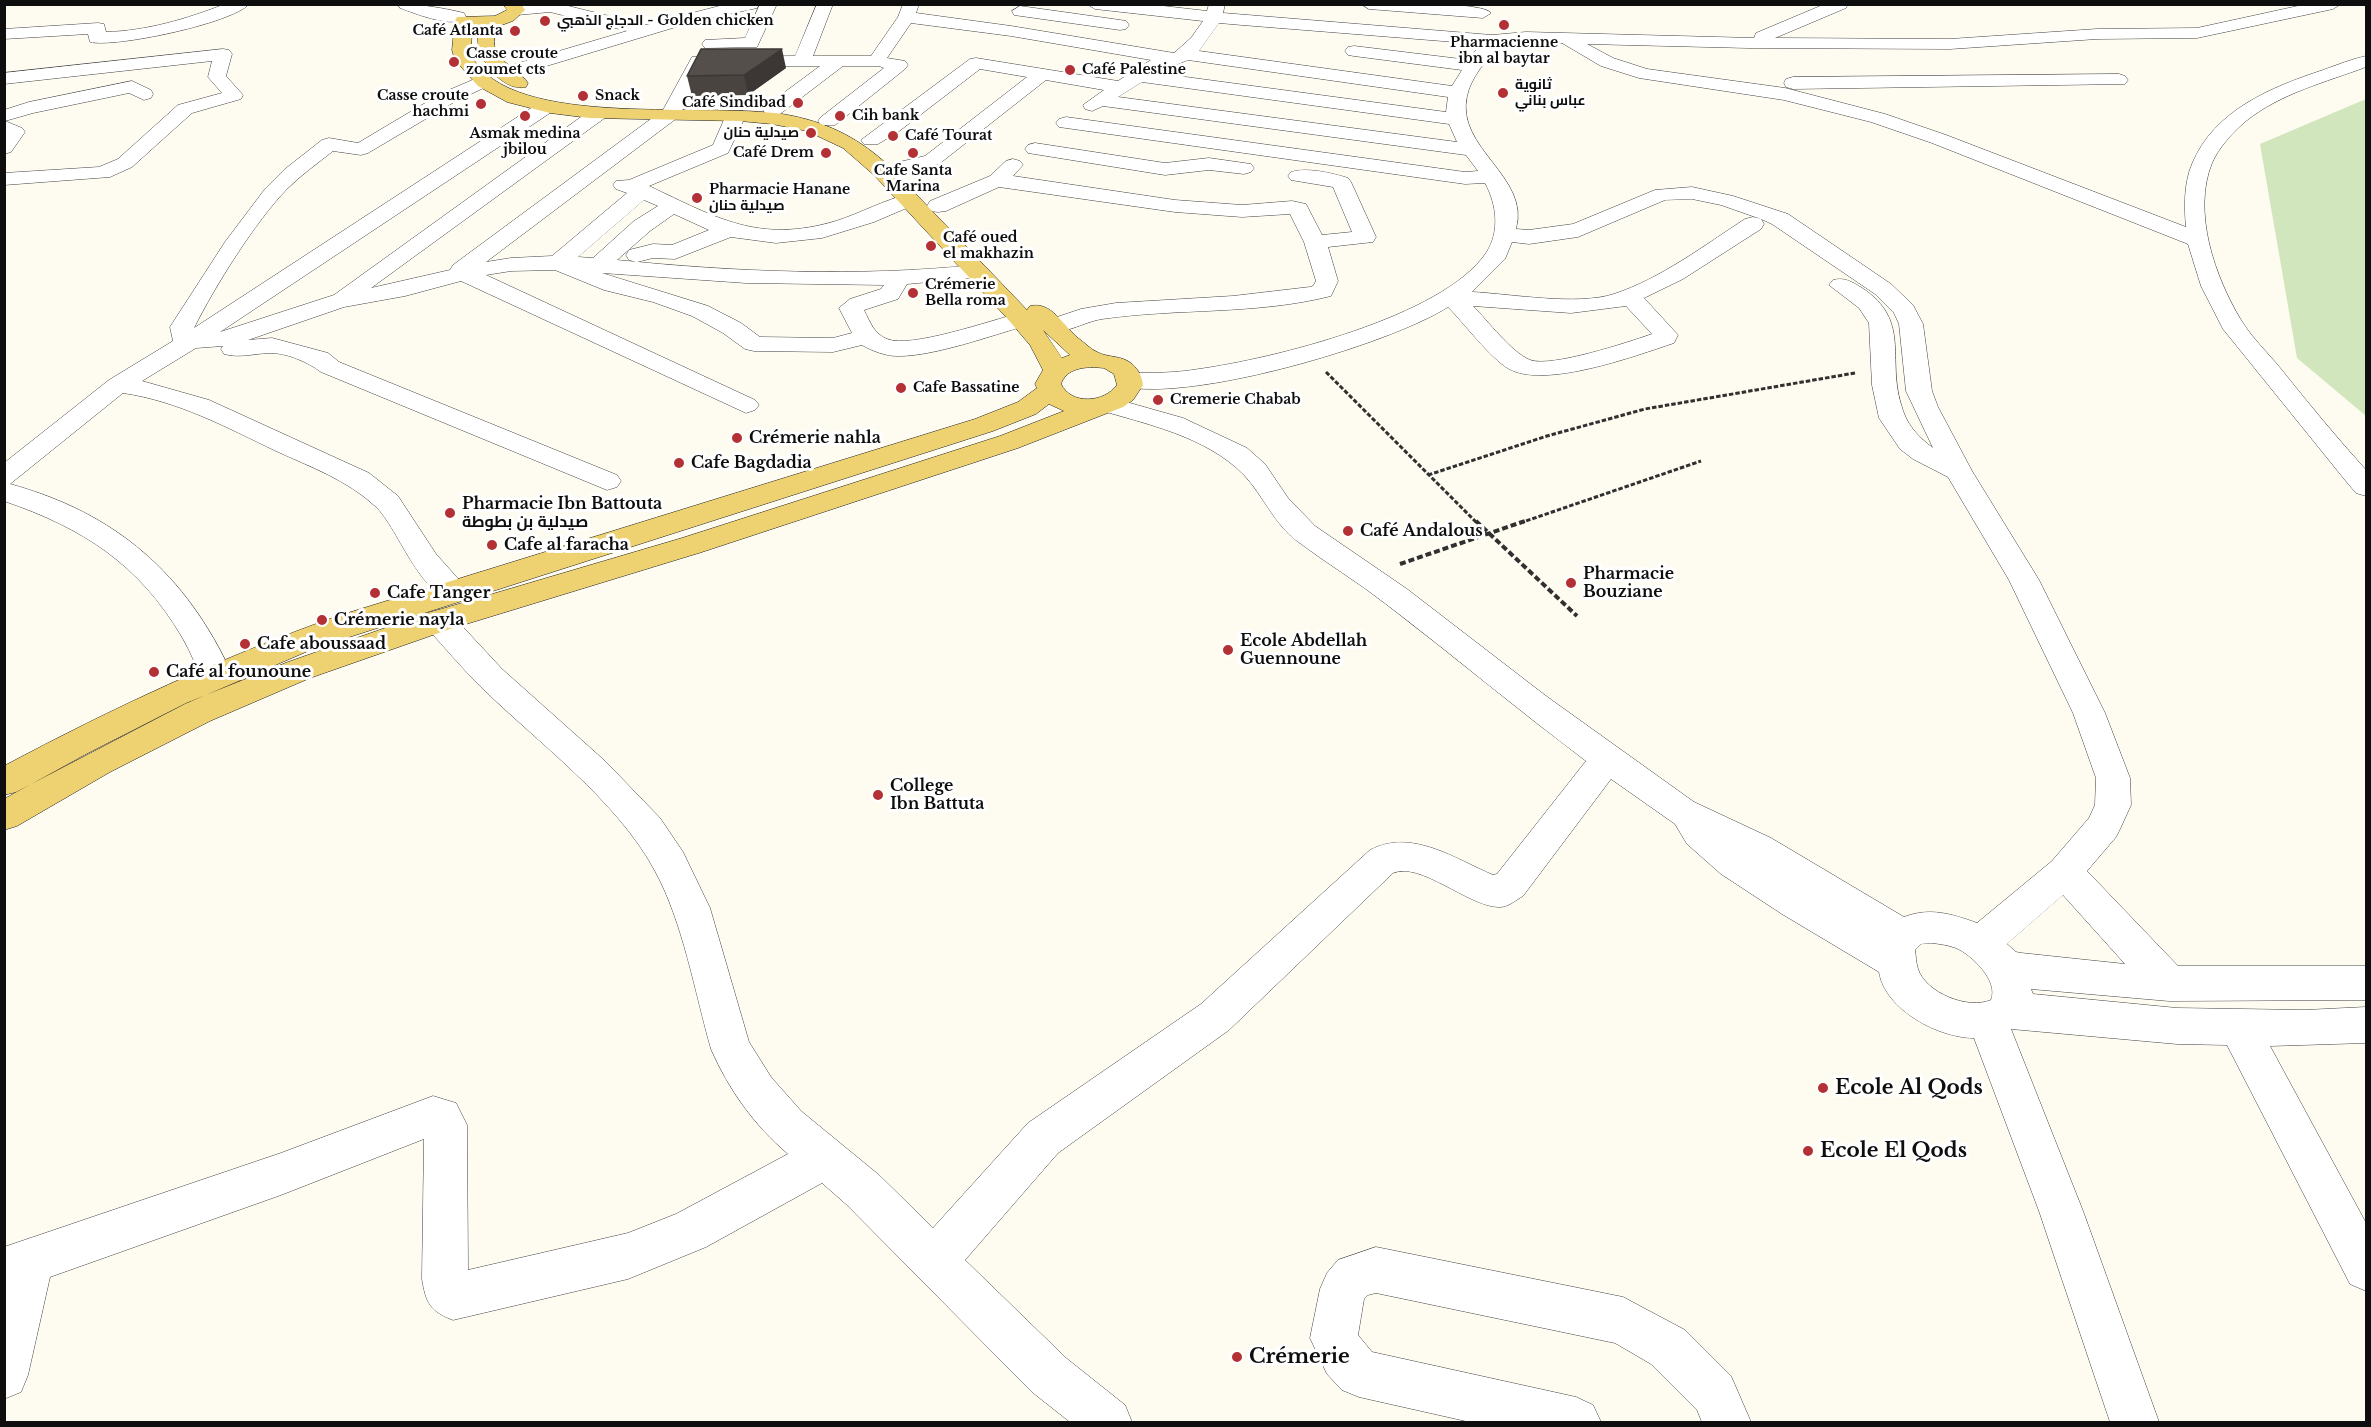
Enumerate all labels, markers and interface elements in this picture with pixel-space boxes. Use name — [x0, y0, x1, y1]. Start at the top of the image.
place label: الدجاج الذهبي - Golden chicken — [557, 13, 774, 29]
marker: الدجاج الذهبي - Golden chicken — [538, 14, 552, 28]
marker: Pharmacienne ibn al baytar — [1497, 18, 1511, 32]
place label: Café Atlanta — [412, 23, 503, 39]
marker: Café Atlanta — [508, 24, 522, 38]
place label: Pharmacienne ibn al baytar — [1450, 35, 1558, 68]
place label: Casse croute zoumet cts — [466, 46, 558, 78]
marker: Casse croute zoumet cts — [447, 55, 461, 69]
place label: Café Palestine — [1082, 62, 1186, 78]
marker: Café Palestine — [1063, 63, 1077, 77]
place label: ثانوية عباس بناني — [1515, 77, 1586, 110]
marker: ثانوية عباس بناني — [1496, 86, 1510, 100]
place label: Casse croute hachmi — [377, 88, 469, 120]
place label: Snack — [595, 88, 640, 104]
marker: Snack — [576, 89, 590, 103]
place label: Café Sindibad — [682, 95, 786, 111]
marker: Café Sindibad — [791, 96, 805, 110]
marker: Casse croute hachmi — [474, 97, 488, 111]
place label: Cih bank — [852, 108, 919, 124]
marker: Asmak medina jbilou — [518, 109, 532, 123]
marker: Cih bank — [833, 109, 847, 123]
place label: صيدلية حنان — [724, 125, 799, 141]
place label: Asmak medina jbilou — [469, 126, 581, 158]
marker: صيدلية حنان — [804, 126, 818, 140]
place label: Café Tourat — [905, 128, 992, 144]
marker: Café Tourat — [886, 129, 900, 143]
place label: Café Drem — [733, 145, 814, 161]
marker: Café Drem — [819, 146, 833, 160]
marker: Cafe Santa Marina — [906, 146, 920, 160]
place label: Cafe Santa Marina — [874, 163, 952, 196]
place label: Pharmacie Hanane صيدلية حنان — [709, 182, 850, 214]
marker: Pharmacie Hanane صيدلية حنان — [690, 191, 704, 205]
place label: Café oued el makhazin — [943, 230, 1034, 262]
marker: Café oued el makhazin — [924, 239, 938, 253]
place label: Crémerie Bella roma — [925, 277, 1006, 310]
marker: Crémerie Bella roma — [906, 286, 920, 300]
place label: Cafe Bassatine — [913, 380, 1020, 396]
marker: Cafe Bassatine — [894, 381, 908, 395]
place label: Cremerie Chabab — [1170, 392, 1301, 408]
marker: Cremerie Chabab — [1151, 393, 1165, 407]
place label: Crémerie nahla — [749, 428, 881, 448]
marker: Crémerie nahla — [730, 431, 744, 445]
place label: Cafe Bagdadia — [691, 453, 812, 473]
marker: Cafe Bagdadia — [672, 456, 686, 470]
place label: Pharmacie Ibn Battouta صيدلية بن بطوطة — [462, 494, 662, 532]
marker: Pharmacie Ibn Battouta صيدلية بن بطوطة — [443, 506, 457, 520]
place label: Café Andalous — [1360, 521, 1483, 541]
marker: Café Andalous — [1341, 524, 1355, 538]
place label: Cafe al faracha — [504, 535, 629, 555]
marker: Cafe al faracha — [485, 538, 499, 552]
place label: Pharmacie Bouziane — [1583, 564, 1674, 602]
marker: Pharmacie Bouziane — [1564, 576, 1578, 590]
place label: Cafe Tanger — [387, 583, 490, 603]
marker: Cafe Tanger — [368, 586, 382, 600]
place label: Crémerie nayla — [334, 610, 464, 630]
marker: Crémerie nayla — [315, 613, 329, 627]
place label: Ecole Abdellah Guennoune — [1240, 631, 1367, 669]
place label: Cafe aboussaad — [257, 634, 386, 654]
marker: Cafe aboussaad — [238, 637, 252, 651]
marker: Ecole Abdellah Guennoune — [1221, 643, 1235, 657]
place label: Café al founoune — [166, 662, 311, 682]
marker: Café al founoune — [147, 665, 161, 679]
place label: College Ibn Battuta — [890, 776, 984, 814]
marker: College Ibn Battuta — [871, 788, 885, 802]
place label: Ecole Al Qods — [1835, 1076, 1983, 1100]
marker: Ecole Al Qods — [1816, 1081, 1830, 1095]
place label: Ecole El Qods — [1820, 1139, 1967, 1163]
marker: Ecole El Qods — [1801, 1144, 1815, 1158]
place label: Crémerie — [1249, 1345, 1350, 1369]
marker: Crémerie — [1230, 1350, 1244, 1364]

